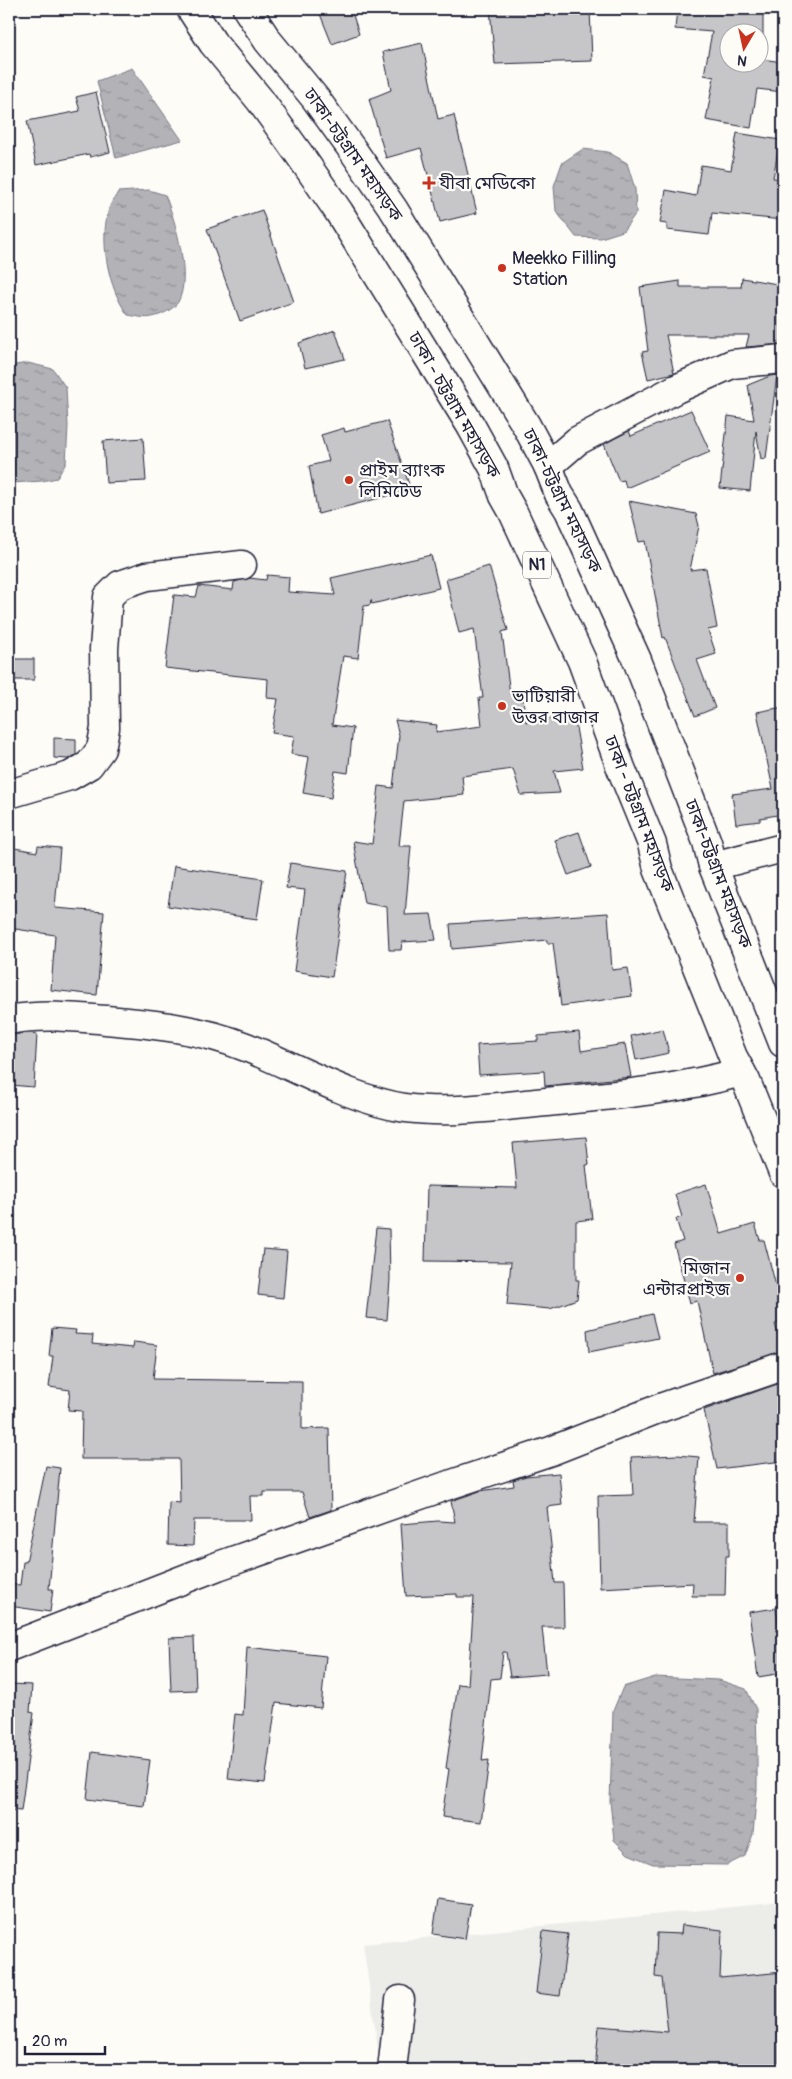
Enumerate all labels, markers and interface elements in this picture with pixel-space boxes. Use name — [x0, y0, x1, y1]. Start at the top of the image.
north arrow — [720, 22, 770, 72]
text: N — [736, 51, 748, 69]
street label: ঢাকা-চট্টগ্রাম মহাসড়ক — [298, 83, 408, 227]
place label: যীবা মেডিকো — [438, 172, 536, 195]
marker: যীবা মেডিকো — [423, 177, 435, 189]
place label: Meekko Filling Station — [512, 247, 616, 291]
marker: Meekko Filling Station — [496, 262, 508, 274]
street label: ঢাকা - চট্টগ্রাম মহাসড়ক — [402, 327, 506, 483]
street label: ঢাকা-চট্টগ্রাম মহাসড়ক — [517, 424, 607, 577]
place label: প্রাইম ব্যাংক লিমিটেড — [358, 459, 445, 503]
marker: প্রাইম ব্যাংক লিমিটেড — [343, 474, 355, 486]
road number: N1 — [523, 552, 551, 578]
place label: ভাটিয়ারী উত্তর বাজার — [511, 685, 599, 729]
marker: ভাটিয়ারী উত্তর বাজার — [496, 700, 508, 712]
street label: ঢাকা - চট্টগ্রাম মহাসড়ক — [598, 732, 680, 896]
street label: ঢাকা-চট্টগ্রাম মহাসড়ক — [679, 795, 757, 952]
place label: মিজান এন্টারপ্রাইজ — [643, 1257, 731, 1301]
marker: মিজান এন্টারপ্রাইজ — [734, 1272, 746, 1284]
scale bar — [25, 2024, 105, 2056]
text: 20 m — [32, 2032, 67, 2051]

